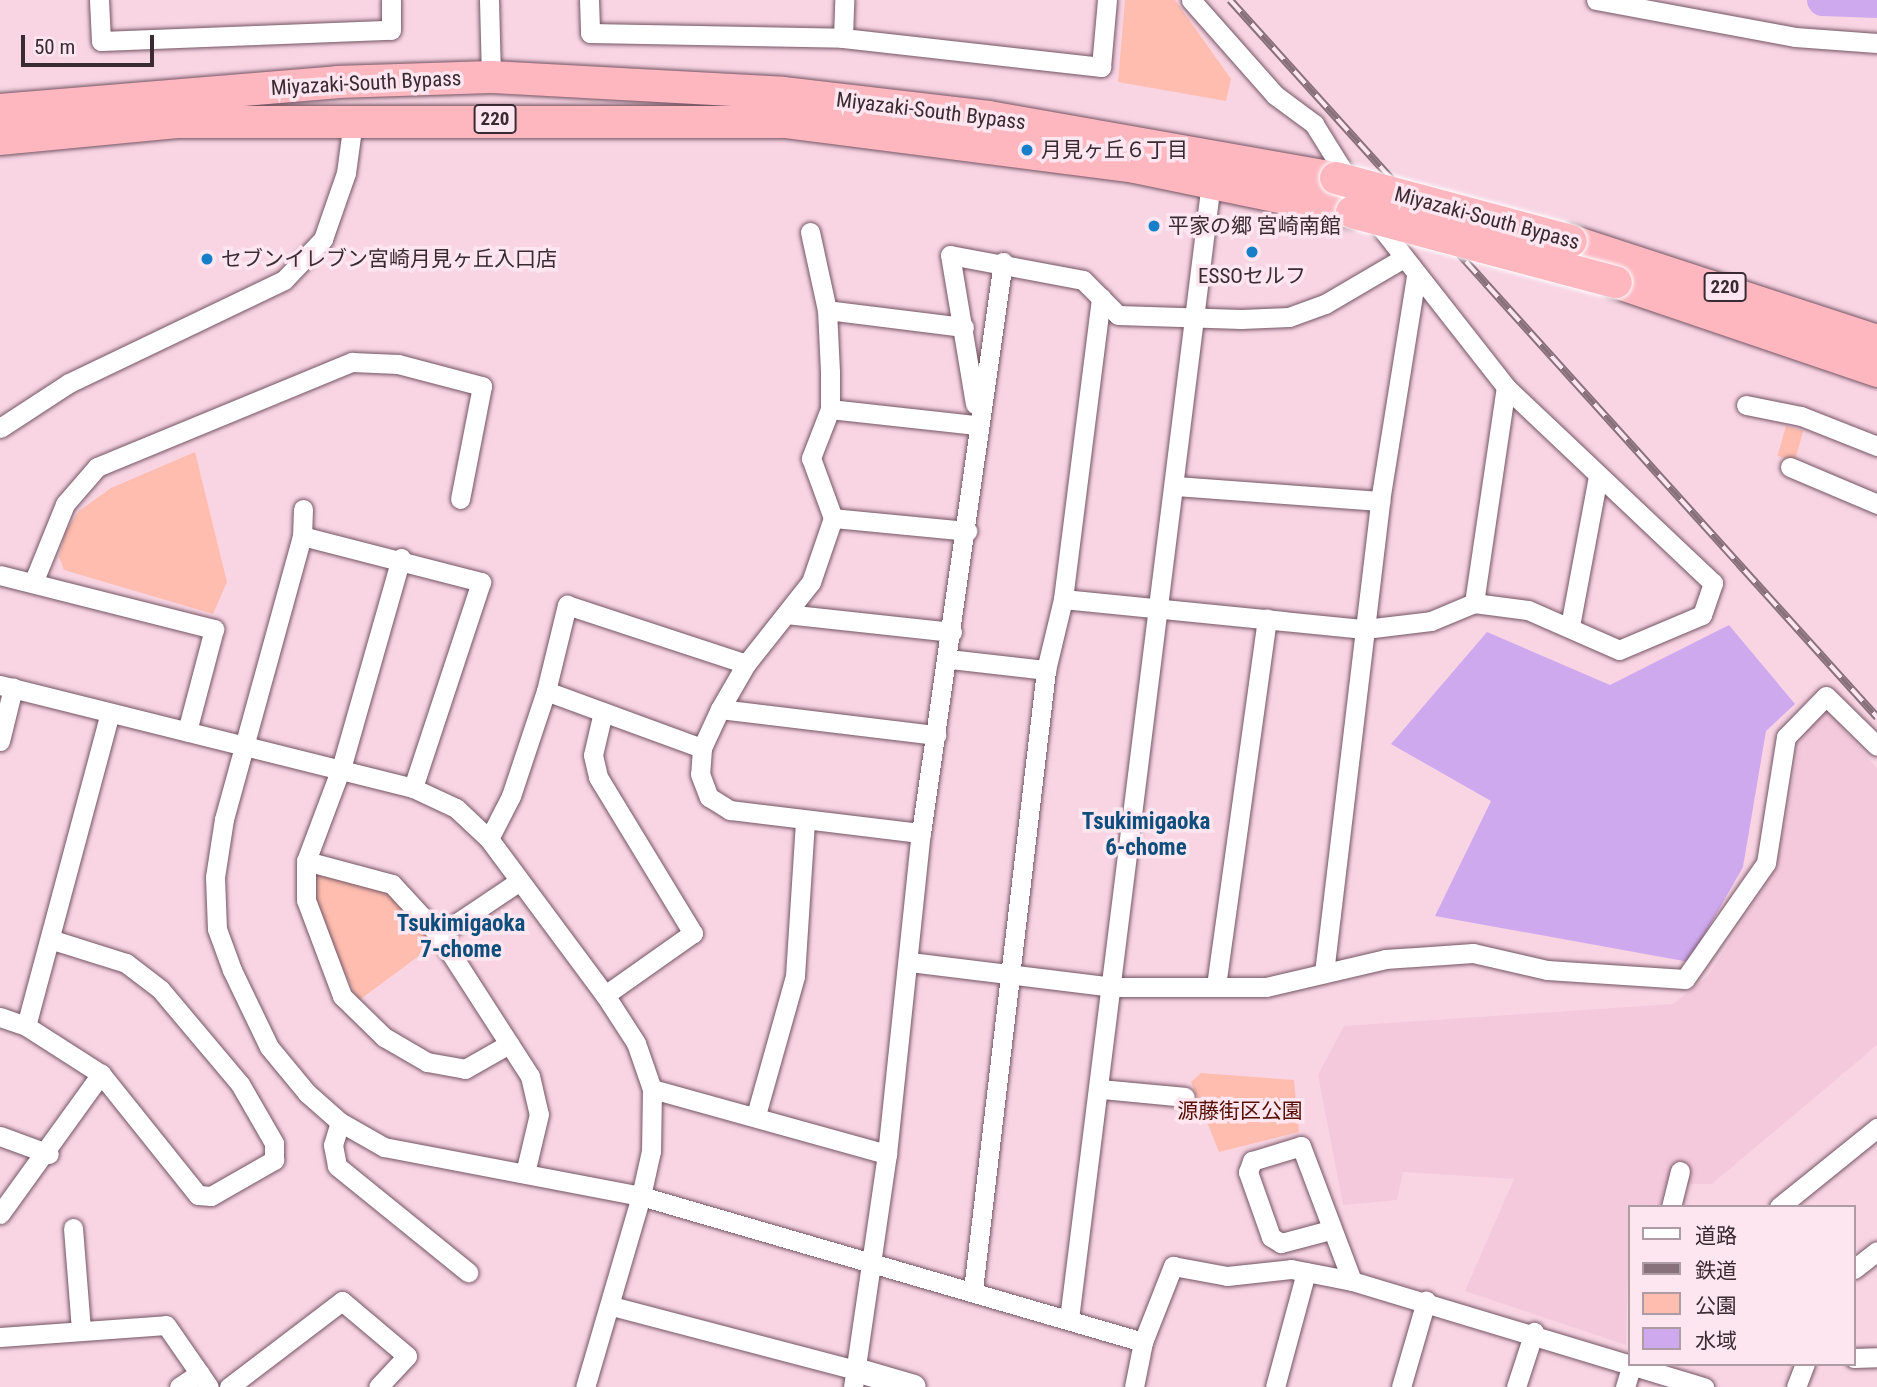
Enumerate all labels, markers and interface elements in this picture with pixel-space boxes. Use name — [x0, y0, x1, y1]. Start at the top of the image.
scale bar — [24, 21, 158, 65]
text: 50 m — [34, 35, 75, 59]
street label: Miyazaki-South Bypass — [270, 65, 462, 101]
street label: Miyazaki-South Bypass — [835, 87, 1027, 135]
road number: 220 — [472, 104, 518, 134]
place label: 月見ヶ丘６丁目 — [1041, 137, 1188, 163]
marker: 月見ヶ丘６丁目 — [1019, 142, 1035, 158]
street label: Miyazaki-South Bypass — [1392, 181, 1582, 255]
place label: 平家の郷 宮崎南館 — [1168, 213, 1341, 239]
marker: 平家の郷 宮崎南館 — [1146, 218, 1162, 234]
marker: ESSOセルフ — [1244, 244, 1260, 260]
place label: セブンイレブン宮崎月見ヶ丘入口店 — [221, 246, 557, 272]
marker: セブンイレブン宮崎月見ヶ丘入口店 — [199, 251, 215, 267]
place label: ESSOセルフ — [1198, 263, 1306, 289]
road number: 220 — [1702, 272, 1748, 302]
district label: Tsukimigaoka 6-chome — [1082, 808, 1210, 862]
district label: Tsukimigaoka 7-chome — [397, 910, 525, 964]
park label: 源藤街区公園 — [1177, 1098, 1303, 1124]
legend — [1629, 1205, 1856, 1366]
text: 道路 — [1695, 1224, 1737, 1248]
text: 鉄道 — [1695, 1259, 1737, 1283]
text: 公園 — [1695, 1294, 1737, 1318]
text: 水域 — [1695, 1329, 1737, 1353]

